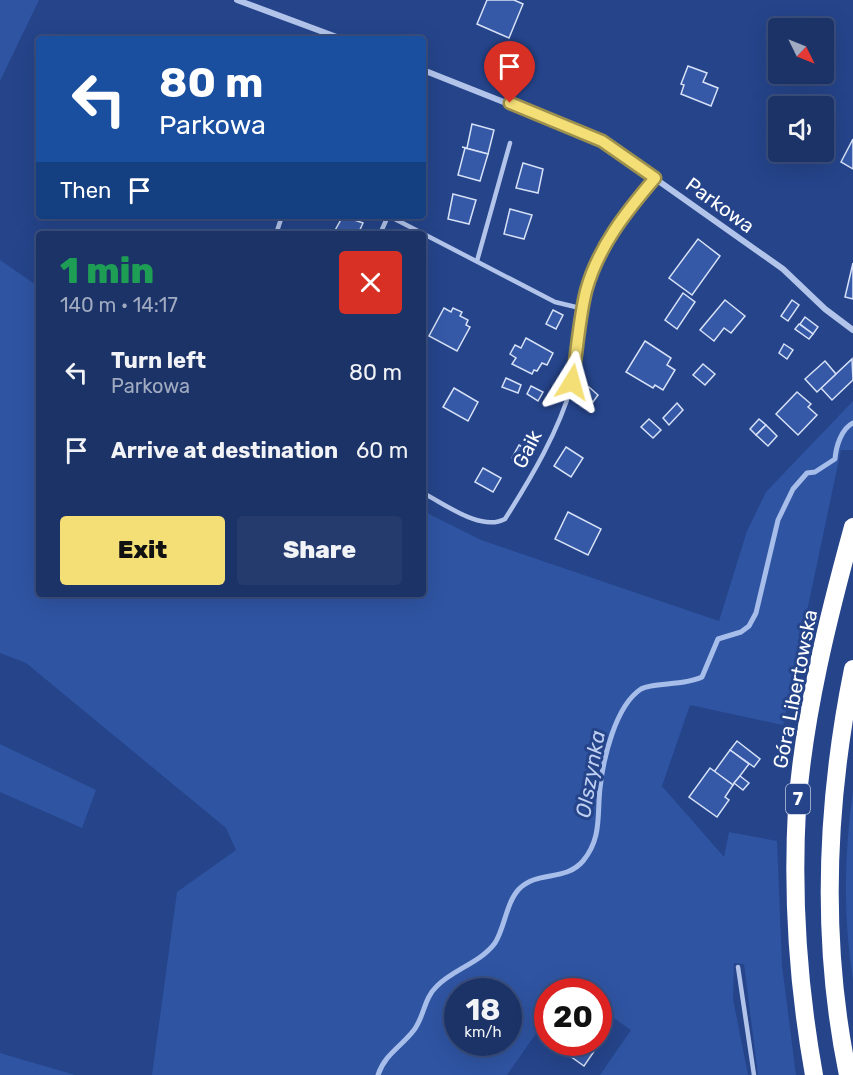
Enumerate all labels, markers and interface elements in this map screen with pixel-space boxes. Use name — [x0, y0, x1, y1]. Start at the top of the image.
north arrow — [768, 18, 834, 84]
map controls — [768, 18, 834, 162]
pin — [484, 41, 535, 103]
icon: arrive — [493, 50, 526, 83]
text: 80 m — [159, 58, 263, 108]
icon: left — [60, 60, 138, 138]
button: sound — [768, 96, 834, 162]
text: Parkowa — [159, 109, 266, 141]
street label: Parkowa — [681, 172, 759, 238]
icon: arrive — [123, 174, 156, 207]
text: Then — [60, 177, 111, 204]
text: 1 min — [60, 249, 154, 292]
button: close — [339, 251, 402, 314]
text: 140 m · 14:17 — [60, 293, 178, 317]
text: Turn left — [111, 347, 206, 374]
position arrow — [540, 350, 604, 414]
icon: left — [60, 356, 93, 389]
text: 80 m — [349, 359, 402, 386]
text: Parkowa — [111, 374, 190, 398]
street label: Gaik — [507, 425, 547, 472]
icon: arrive — [60, 434, 93, 467]
text: Arrive at destination — [111, 437, 338, 464]
text: 60 m — [356, 437, 408, 464]
button: Exit — [60, 516, 225, 585]
button: Share — [237, 516, 402, 585]
street label: Góra Libertowska — [768, 607, 822, 771]
water label: Olszynka — [570, 728, 610, 820]
road number: 7 — [786, 784, 810, 814]
speed limit sign: 20 — [534, 978, 612, 1056]
text: 18 — [465, 992, 501, 1028]
text: km/h — [464, 1023, 502, 1041]

